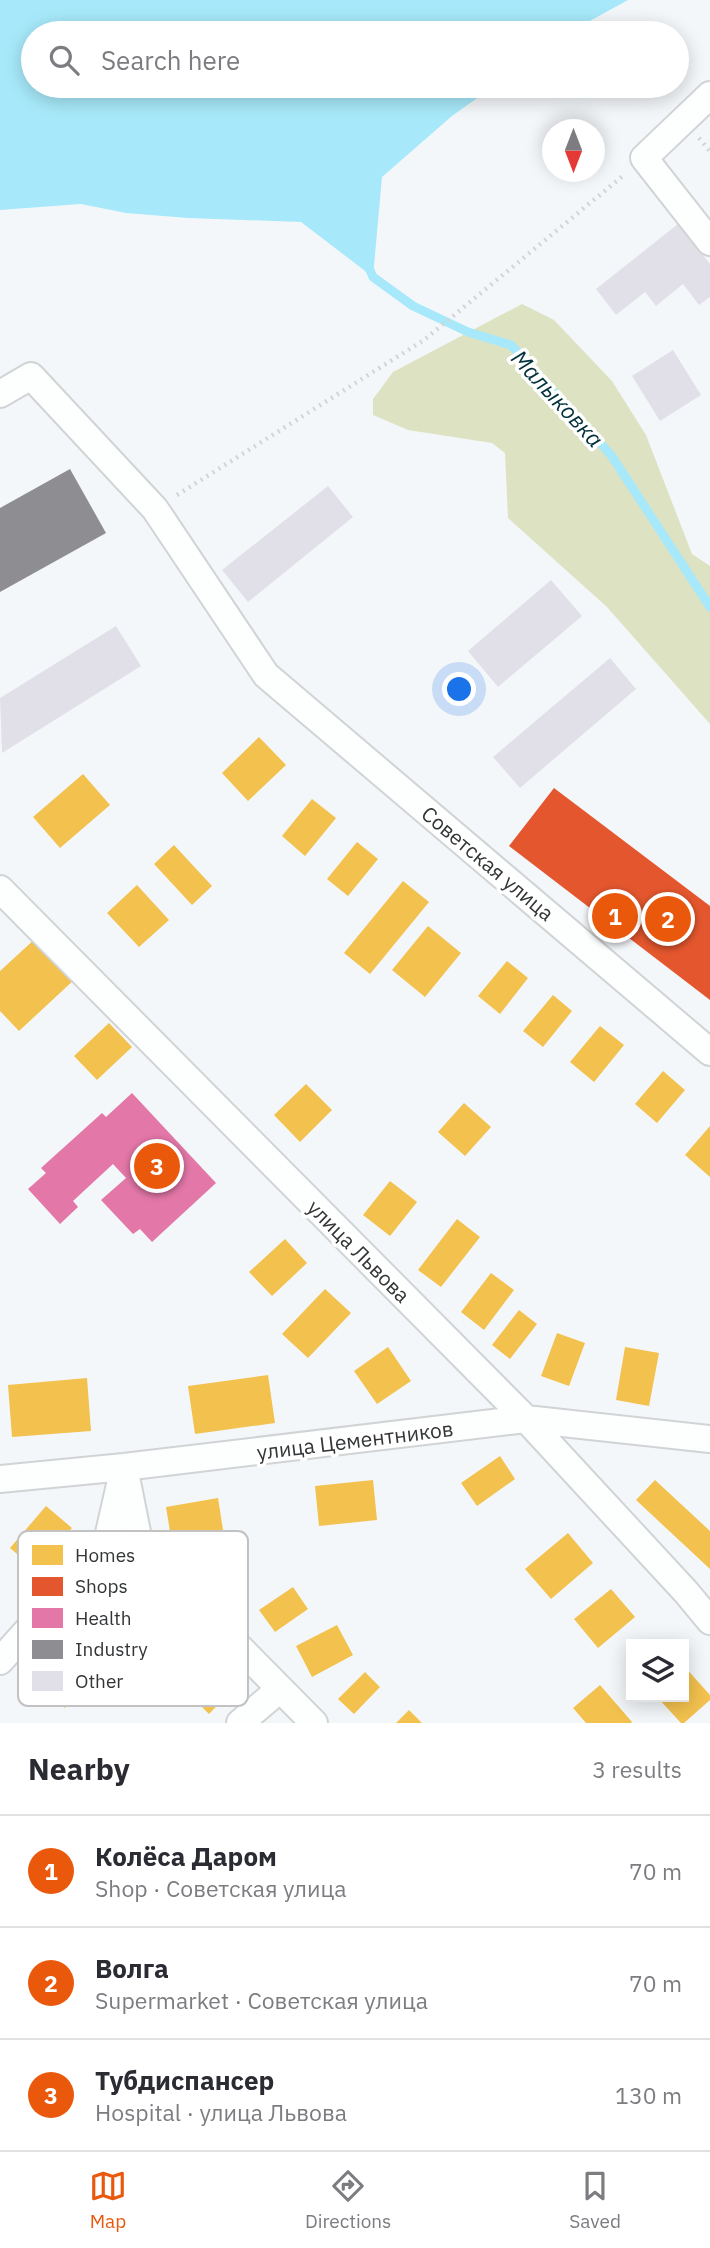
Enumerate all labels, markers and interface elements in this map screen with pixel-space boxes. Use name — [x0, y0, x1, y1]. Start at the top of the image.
search box — [21, 21, 689, 98]
icon: search — [45, 41, 83, 79]
text: Search here — [101, 43, 240, 77]
north arrow — [542, 119, 605, 182]
water label: Малыковка — [505, 343, 611, 453]
your location — [442, 672, 476, 706]
street label: Советская улица — [416, 799, 560, 927]
pin: 1 — [592, 890, 638, 942]
pin: 2 — [645, 893, 691, 945]
pin: 3 — [134, 1140, 180, 1192]
street label: улица Львова — [301, 1193, 417, 1309]
street label: улица Цементников — [255, 1414, 455, 1466]
legend — [18, 1531, 248, 1706]
text: Homes — [75, 1543, 135, 1567]
text: Shops — [75, 1574, 128, 1598]
text: Health — [75, 1606, 132, 1630]
text: Industry — [75, 1637, 148, 1661]
map controls — [626, 1639, 689, 1702]
button: layers — [626, 1639, 689, 1702]
text: Other — [75, 1669, 123, 1693]
text: Nearby — [28, 1749, 130, 1788]
text: 3 results — [592, 1754, 682, 1784]
text: Колёса Даром — [95, 1839, 277, 1873]
text: 1 — [44, 1856, 58, 1886]
text: 70 m — [629, 1856, 682, 1886]
text: Shop · Советская улица — [95, 1873, 347, 1903]
text: Волга — [95, 1951, 169, 1985]
text: 2 — [44, 1968, 58, 1998]
text: 70 m — [629, 1968, 682, 1998]
text: Supermarket · Советская улица — [95, 1985, 428, 2015]
text: Тубдиспансер — [95, 2063, 274, 2097]
text: 3 — [44, 2080, 58, 2110]
text: 130 m — [615, 2080, 682, 2110]
text: Hospital · улица Львова — [95, 2097, 347, 2127]
tab: Map — [89, 2167, 127, 2233]
tab: Directions — [305, 2167, 391, 2233]
tab: Saved — [569, 2167, 621, 2233]

